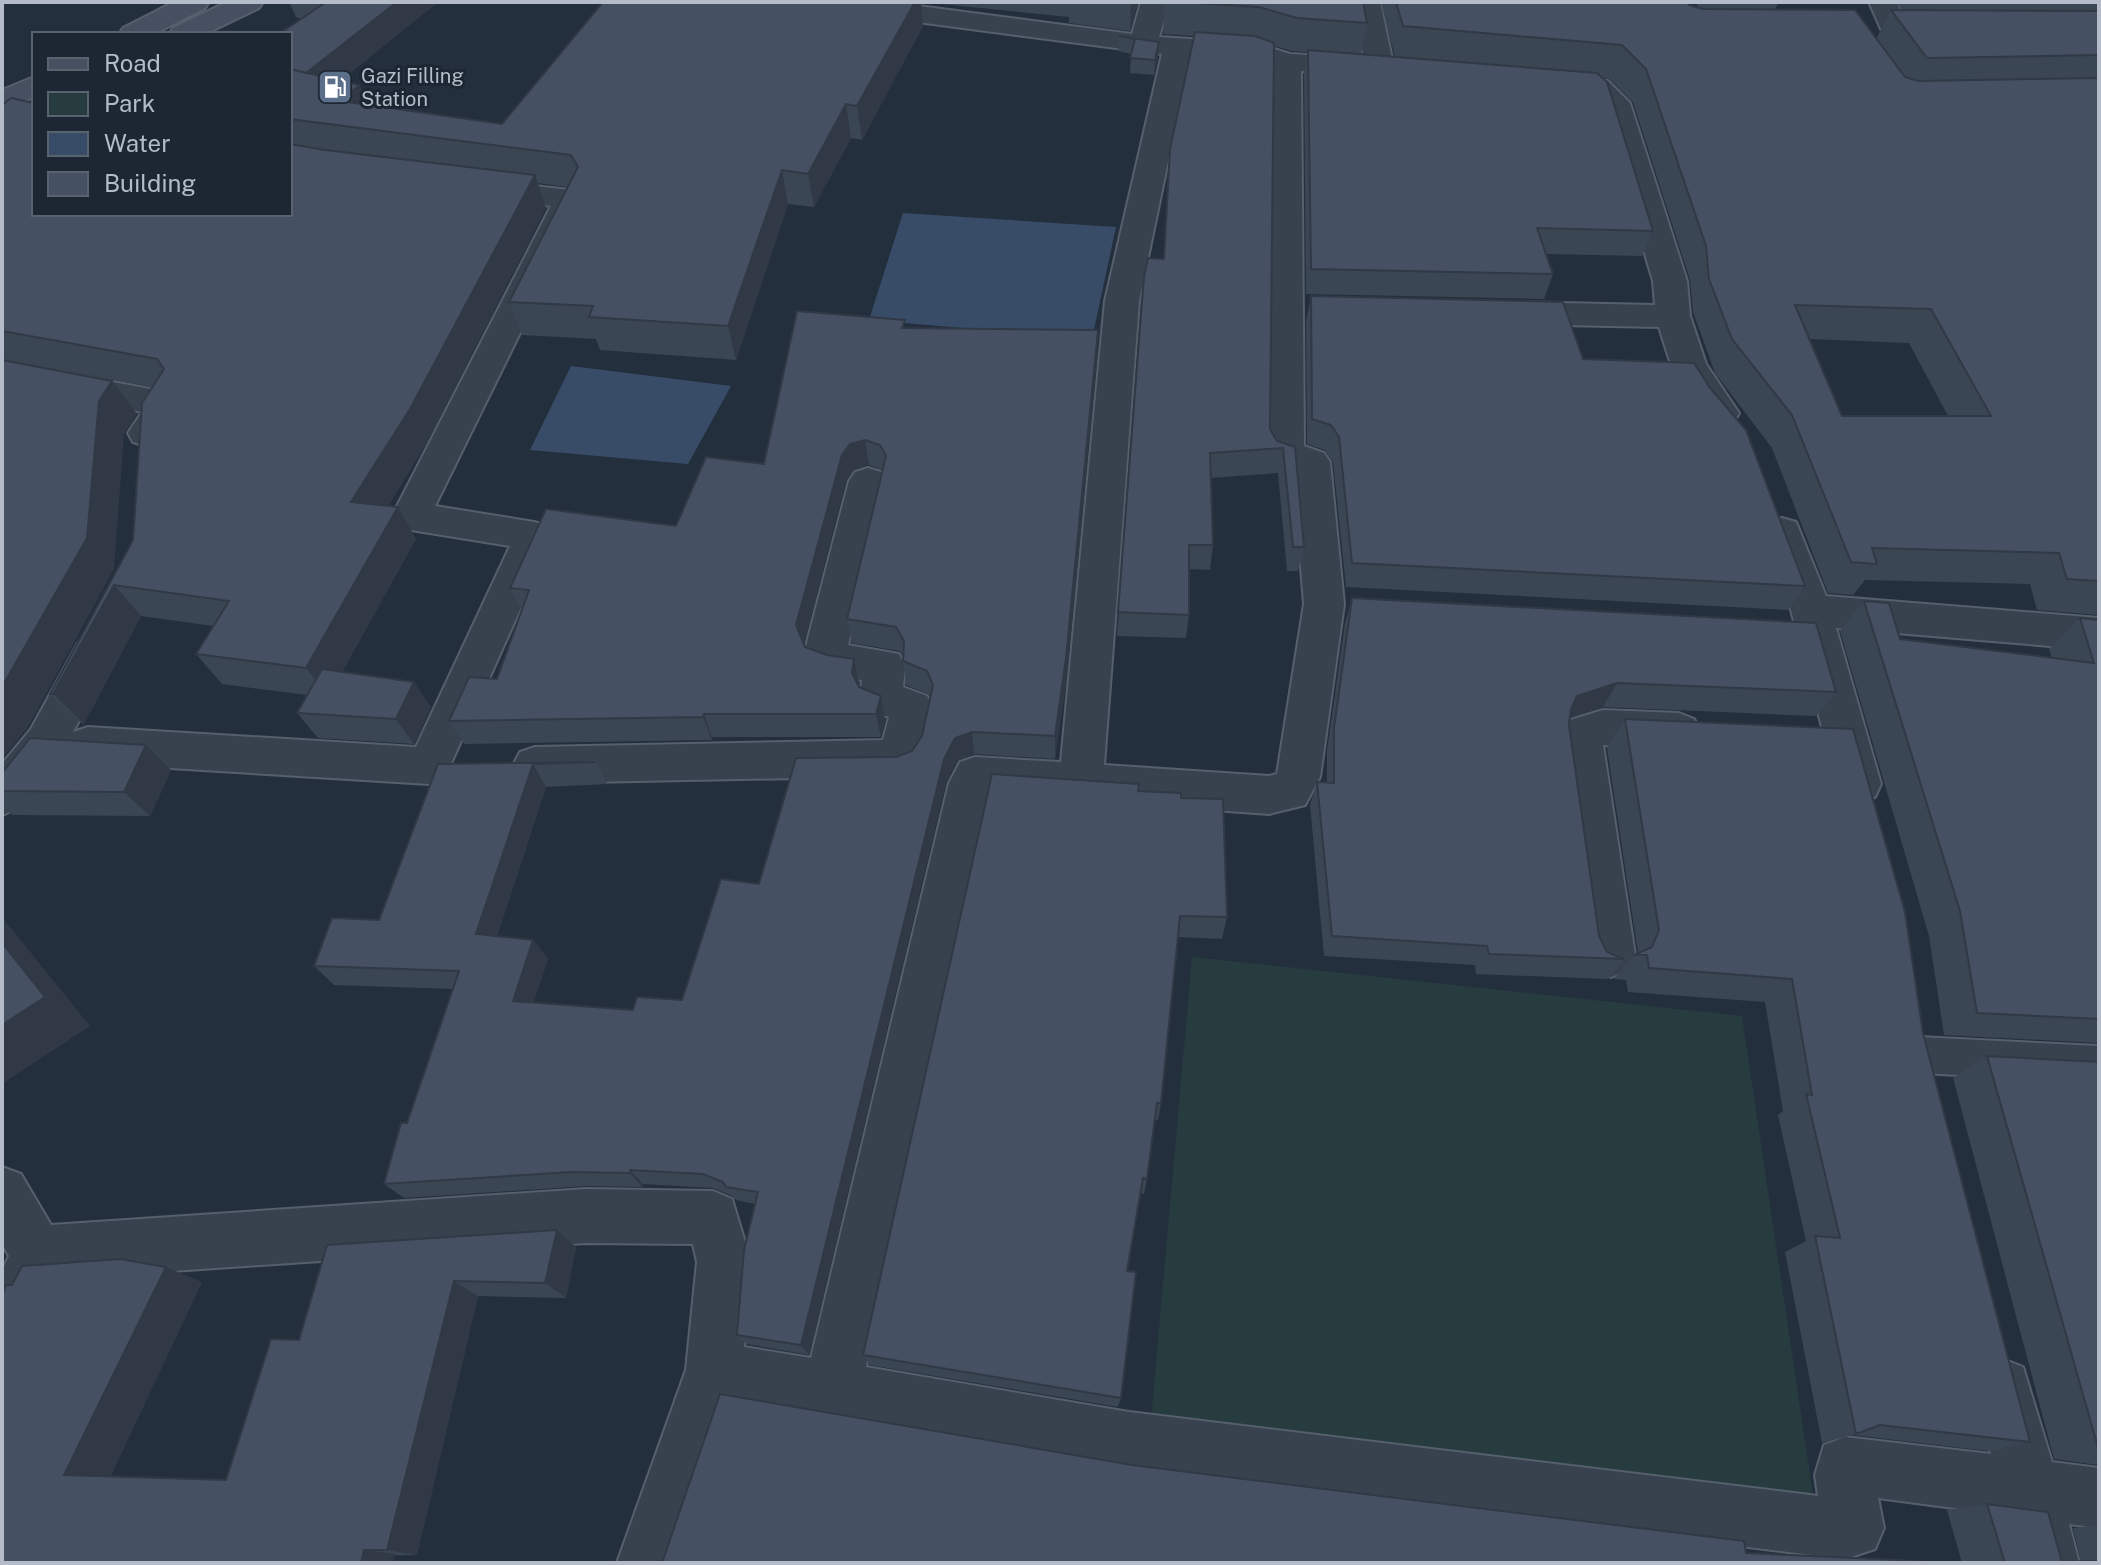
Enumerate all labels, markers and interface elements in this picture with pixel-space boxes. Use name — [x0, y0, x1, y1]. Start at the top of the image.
legend — [32, 32, 292, 216]
text: Road — [104, 49, 161, 77]
place label: Gazi Filling Station — [361, 64, 464, 111]
fuel station icon: Gazi Filling Station — [316, 68, 354, 106]
text: Park — [104, 89, 155, 117]
text: Water — [104, 129, 171, 157]
text: Building — [104, 169, 196, 197]

